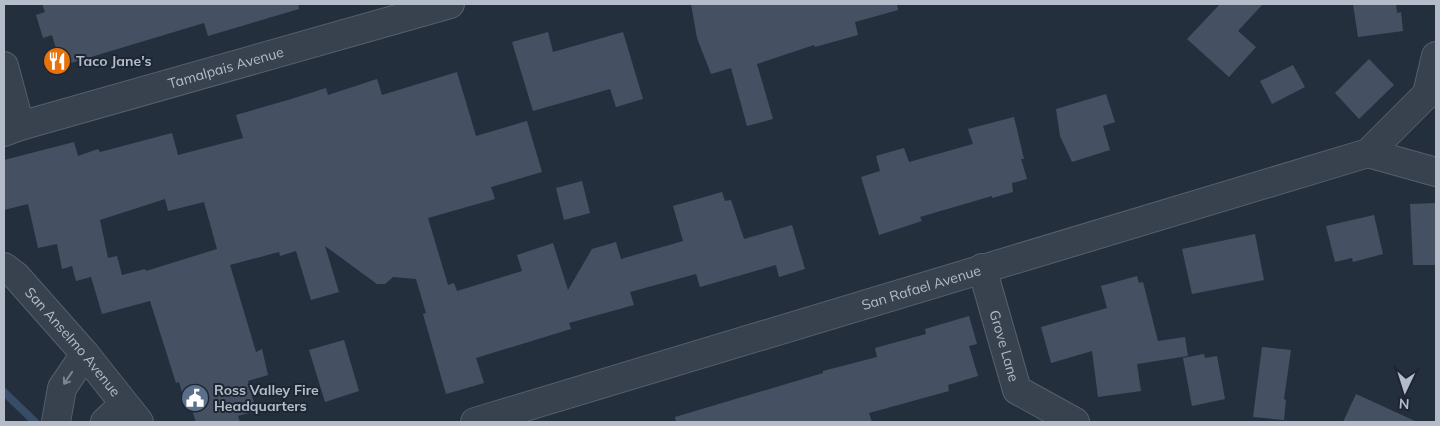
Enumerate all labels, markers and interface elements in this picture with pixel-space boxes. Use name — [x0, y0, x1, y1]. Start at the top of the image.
street label: Tamalpais Avenue — [166, 43, 286, 93]
restaurant icon: Taco Jane's — [42, 46, 72, 76]
place label: Taco Jane's — [76, 52, 152, 70]
street label: San Rafael Avenue — [859, 261, 983, 314]
street label: San Anselmo Avenue — [21, 283, 124, 400]
street label: Grove Lane — [986, 308, 1023, 384]
north arrow — [1380, 366, 1430, 416]
one-way arrow — [63, 371, 73, 385]
place label: Ross Valley Fire Headquarters — [214, 381, 319, 415]
public building icon: Ross Valley Fire Headquarters — [180, 383, 210, 413]
text: N — [1398, 395, 1410, 413]

